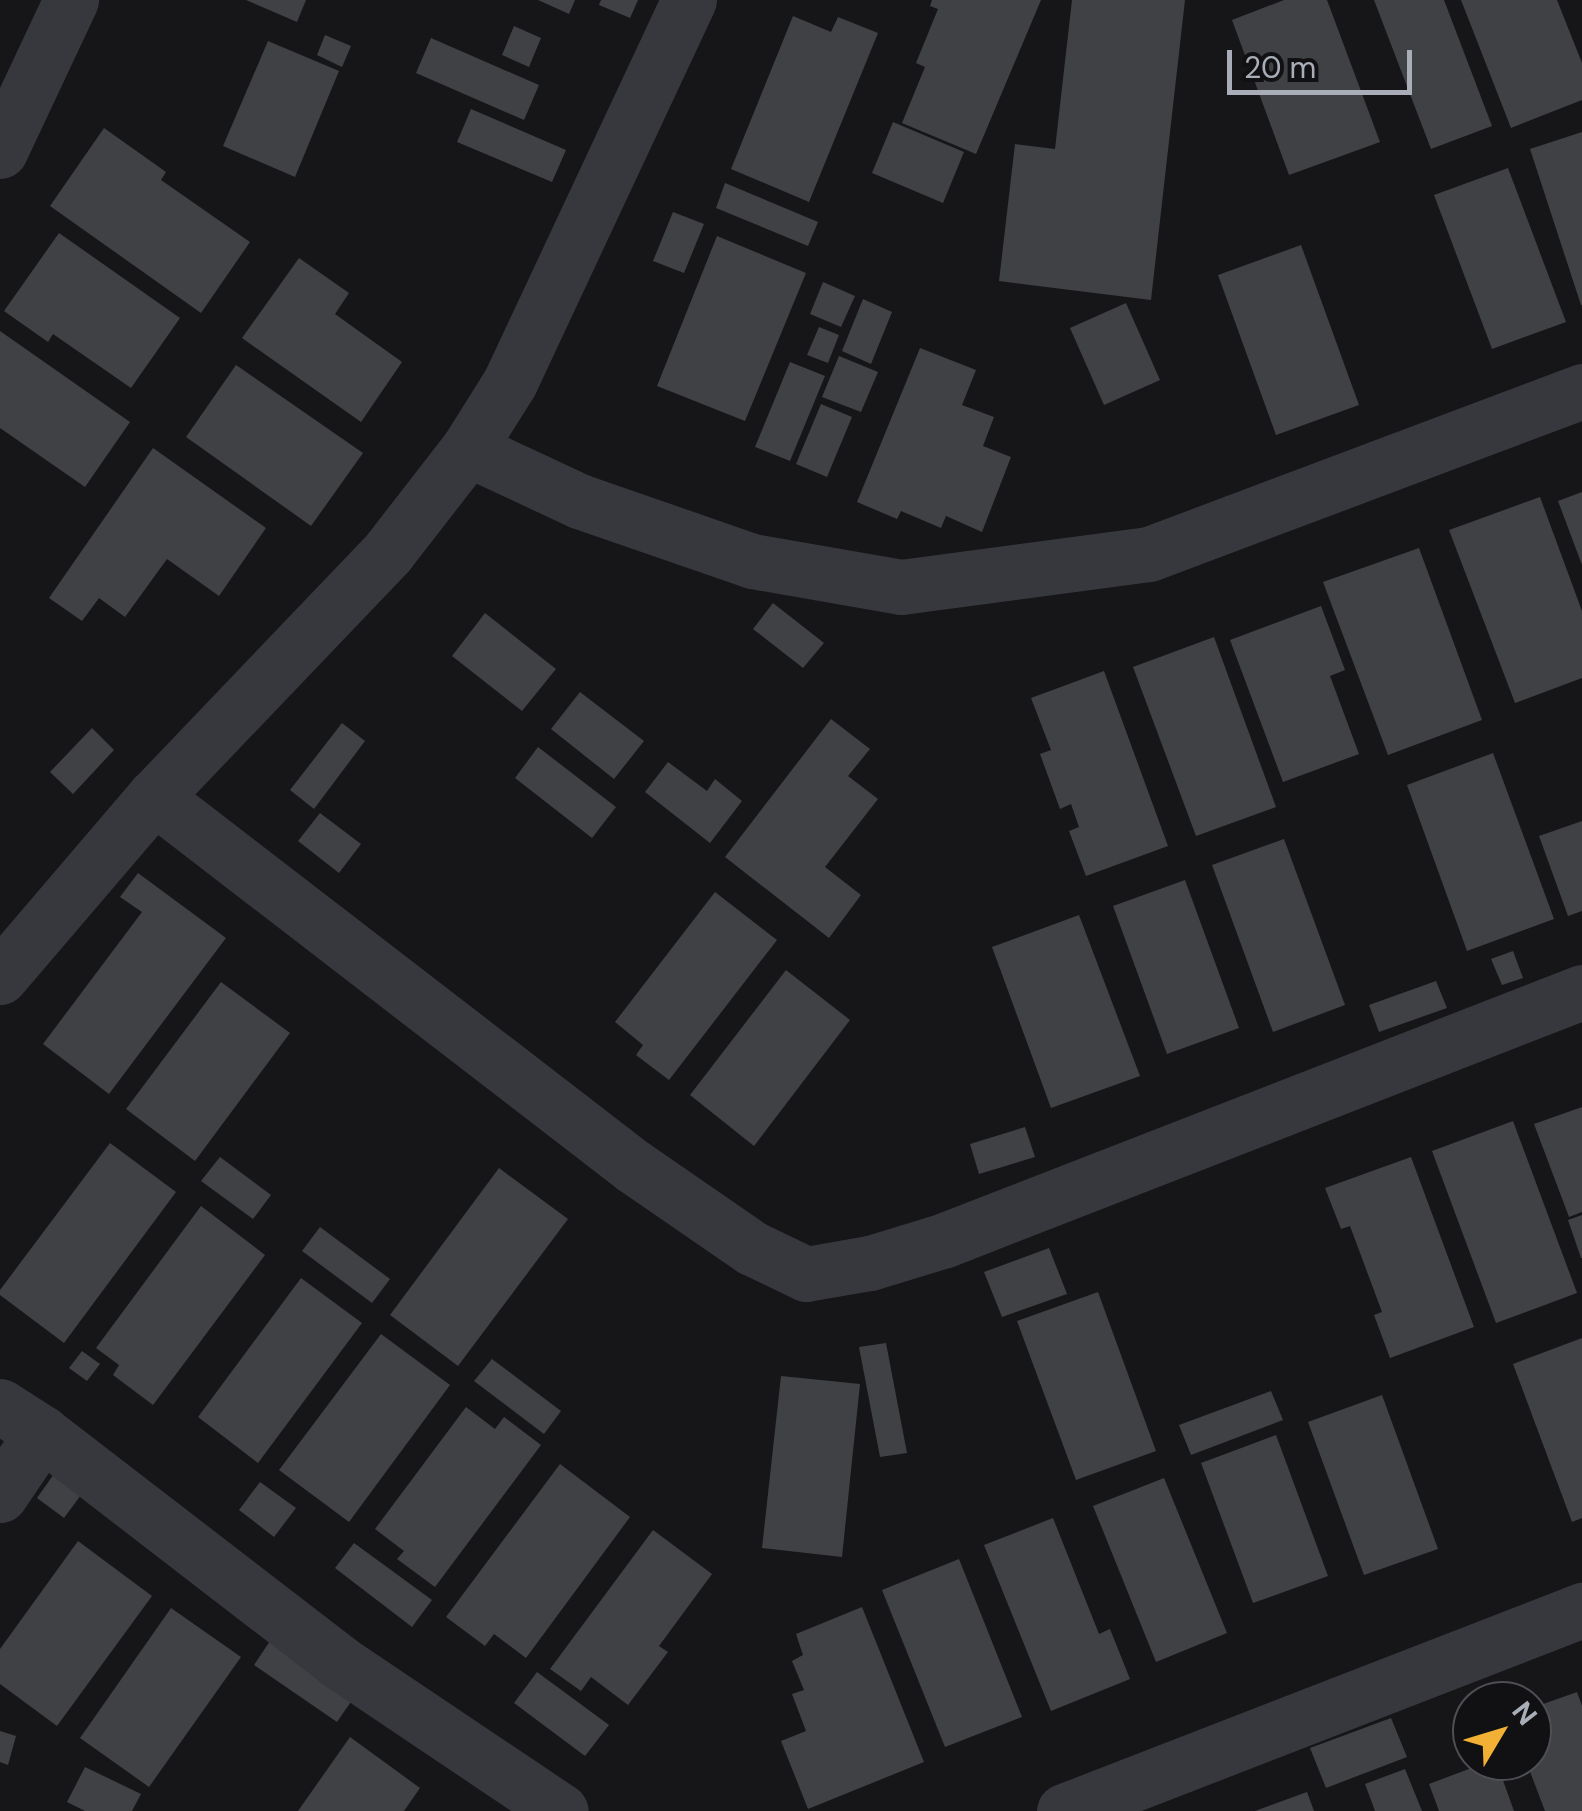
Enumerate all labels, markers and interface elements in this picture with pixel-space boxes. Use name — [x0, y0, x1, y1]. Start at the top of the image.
scale bar — [1232, 30, 1417, 92]
text: 20 m — [1244, 48, 1316, 87]
north arrow — [1452, 1681, 1552, 1781]
text: N — [1504, 1694, 1545, 1733]

